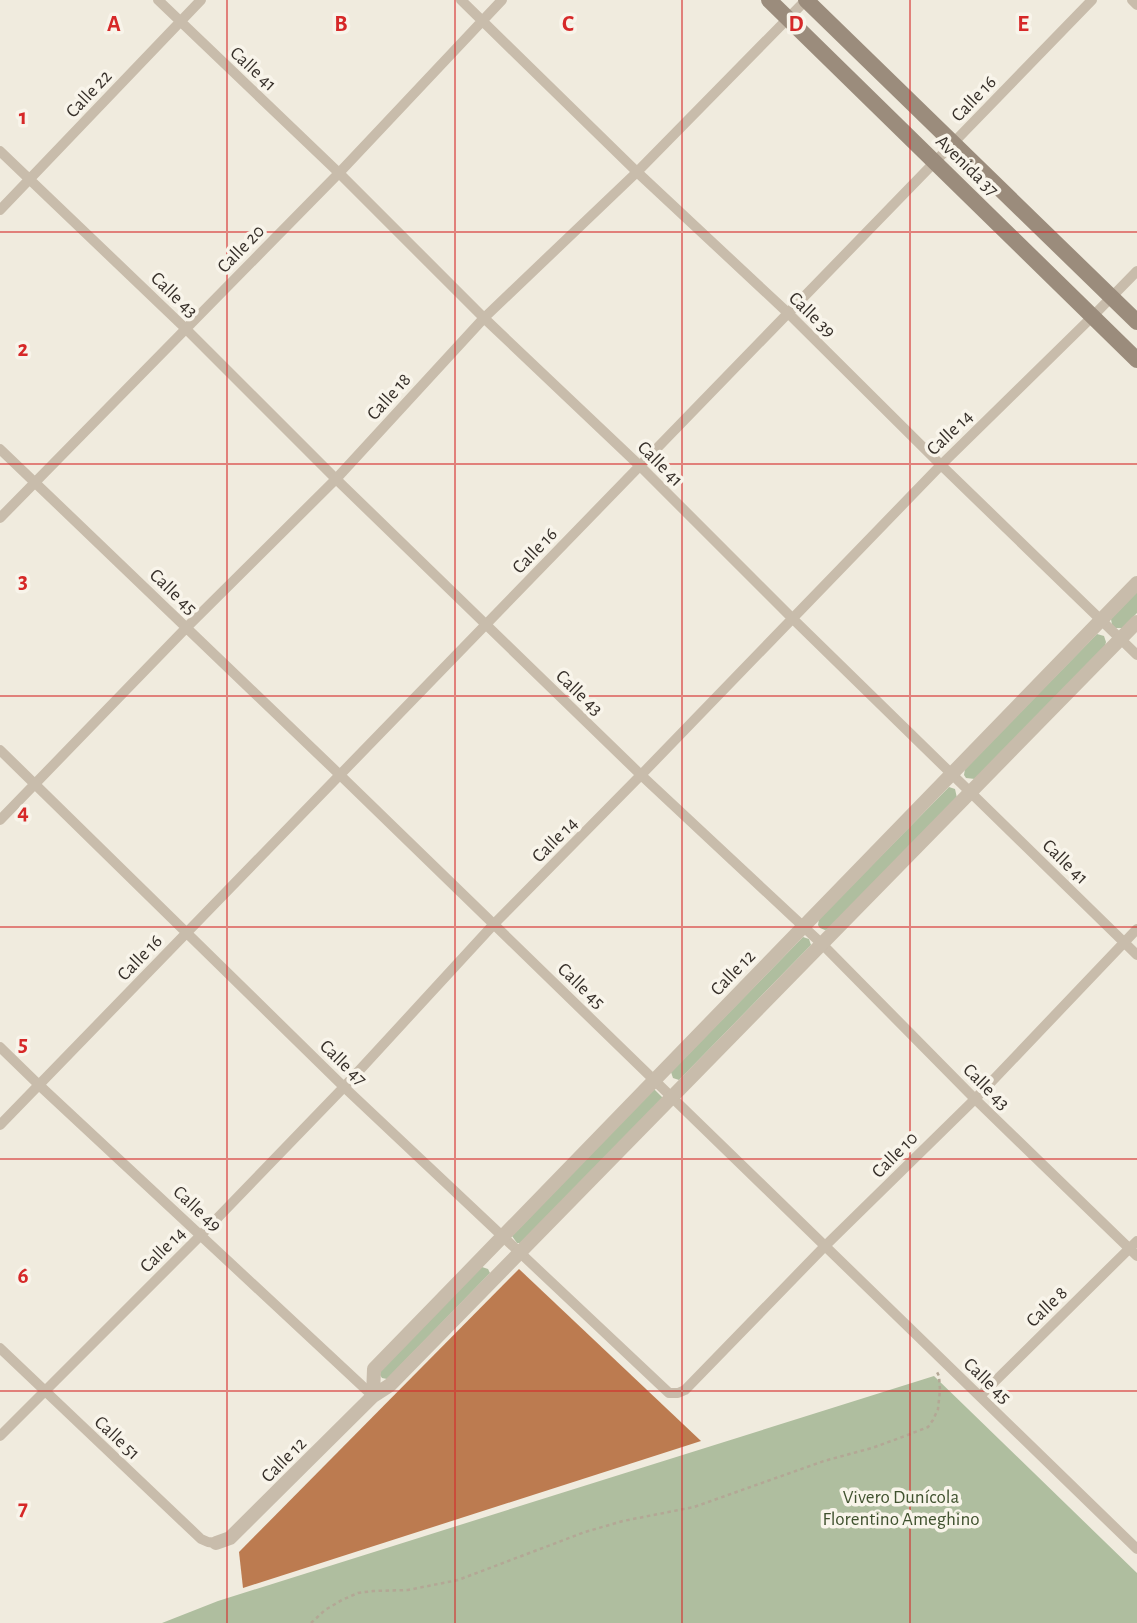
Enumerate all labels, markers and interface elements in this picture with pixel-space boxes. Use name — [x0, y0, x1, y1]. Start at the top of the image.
text: A — [107, 13, 121, 36]
text: B — [334, 13, 348, 36]
text: C — [562, 13, 574, 36]
text: D — [788, 13, 804, 36]
text: E — [1017, 13, 1029, 36]
street label: Calle 41 — [226, 43, 280, 95]
street label: Calle 22 — [63, 66, 116, 121]
street label: Calle 16 — [948, 72, 1000, 126]
text: 1 — [19, 106, 27, 129]
street label: Avenida 37 — [932, 132, 1002, 200]
street label: Calle 20 — [214, 221, 268, 277]
street label: Calle 43 — [147, 268, 201, 322]
street label: Calle 39 — [785, 289, 839, 342]
text: 2 — [18, 338, 29, 361]
street label: Calle 18 — [363, 370, 415, 424]
street label: Calle 14 — [923, 407, 977, 459]
street label: Calle 41 — [634, 438, 686, 490]
street label: Calle 16 — [509, 524, 561, 578]
street label: Calle 45 — [146, 565, 200, 619]
text: 3 — [18, 570, 28, 593]
street label: Calle 43 — [552, 666, 606, 720]
text: 4 — [17, 801, 29, 824]
street label: Calle 14 — [529, 814, 581, 866]
street label: Calle 41 — [1038, 836, 1092, 888]
street label: Calle 16 — [114, 931, 166, 985]
street label: Calle 12 — [707, 946, 759, 999]
street label: Calle 45 — [554, 959, 608, 1013]
text: 5 — [18, 1033, 28, 1056]
street label: Calle 47 — [316, 1036, 370, 1090]
street label: Calle 43 — [959, 1060, 1013, 1114]
street label: Calle 10 — [868, 1128, 922, 1182]
street label: Calle 49 — [169, 1182, 225, 1236]
street label: Calle 14 — [137, 1224, 189, 1276]
text: 6 — [17, 1265, 29, 1288]
street label: Calle 8 — [1023, 1283, 1071, 1331]
street label: Calle 45 — [960, 1354, 1014, 1408]
street label: Calle 51 — [91, 1413, 143, 1464]
street label: Calle 12 — [258, 1434, 311, 1486]
park label: Vivero Dunícola Florentino Ameghino — [822, 1488, 980, 1529]
text: 7 — [18, 1497, 28, 1520]

